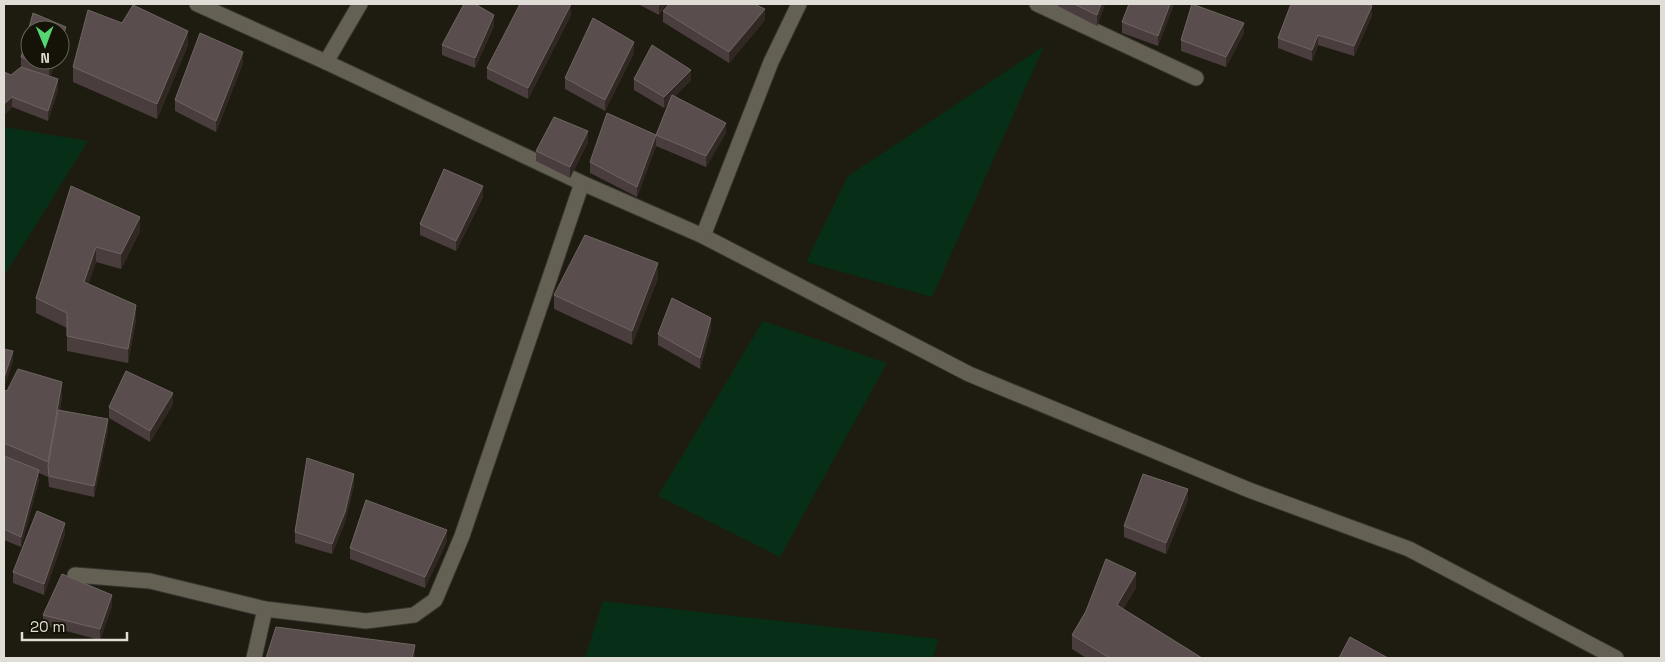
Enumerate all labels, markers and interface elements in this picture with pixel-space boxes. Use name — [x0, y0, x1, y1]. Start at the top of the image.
north arrow — [20, 20, 70, 70]
text: N — [40, 49, 50, 67]
scale bar — [22, 610, 128, 642]
text: 20 m — [30, 617, 65, 636]

